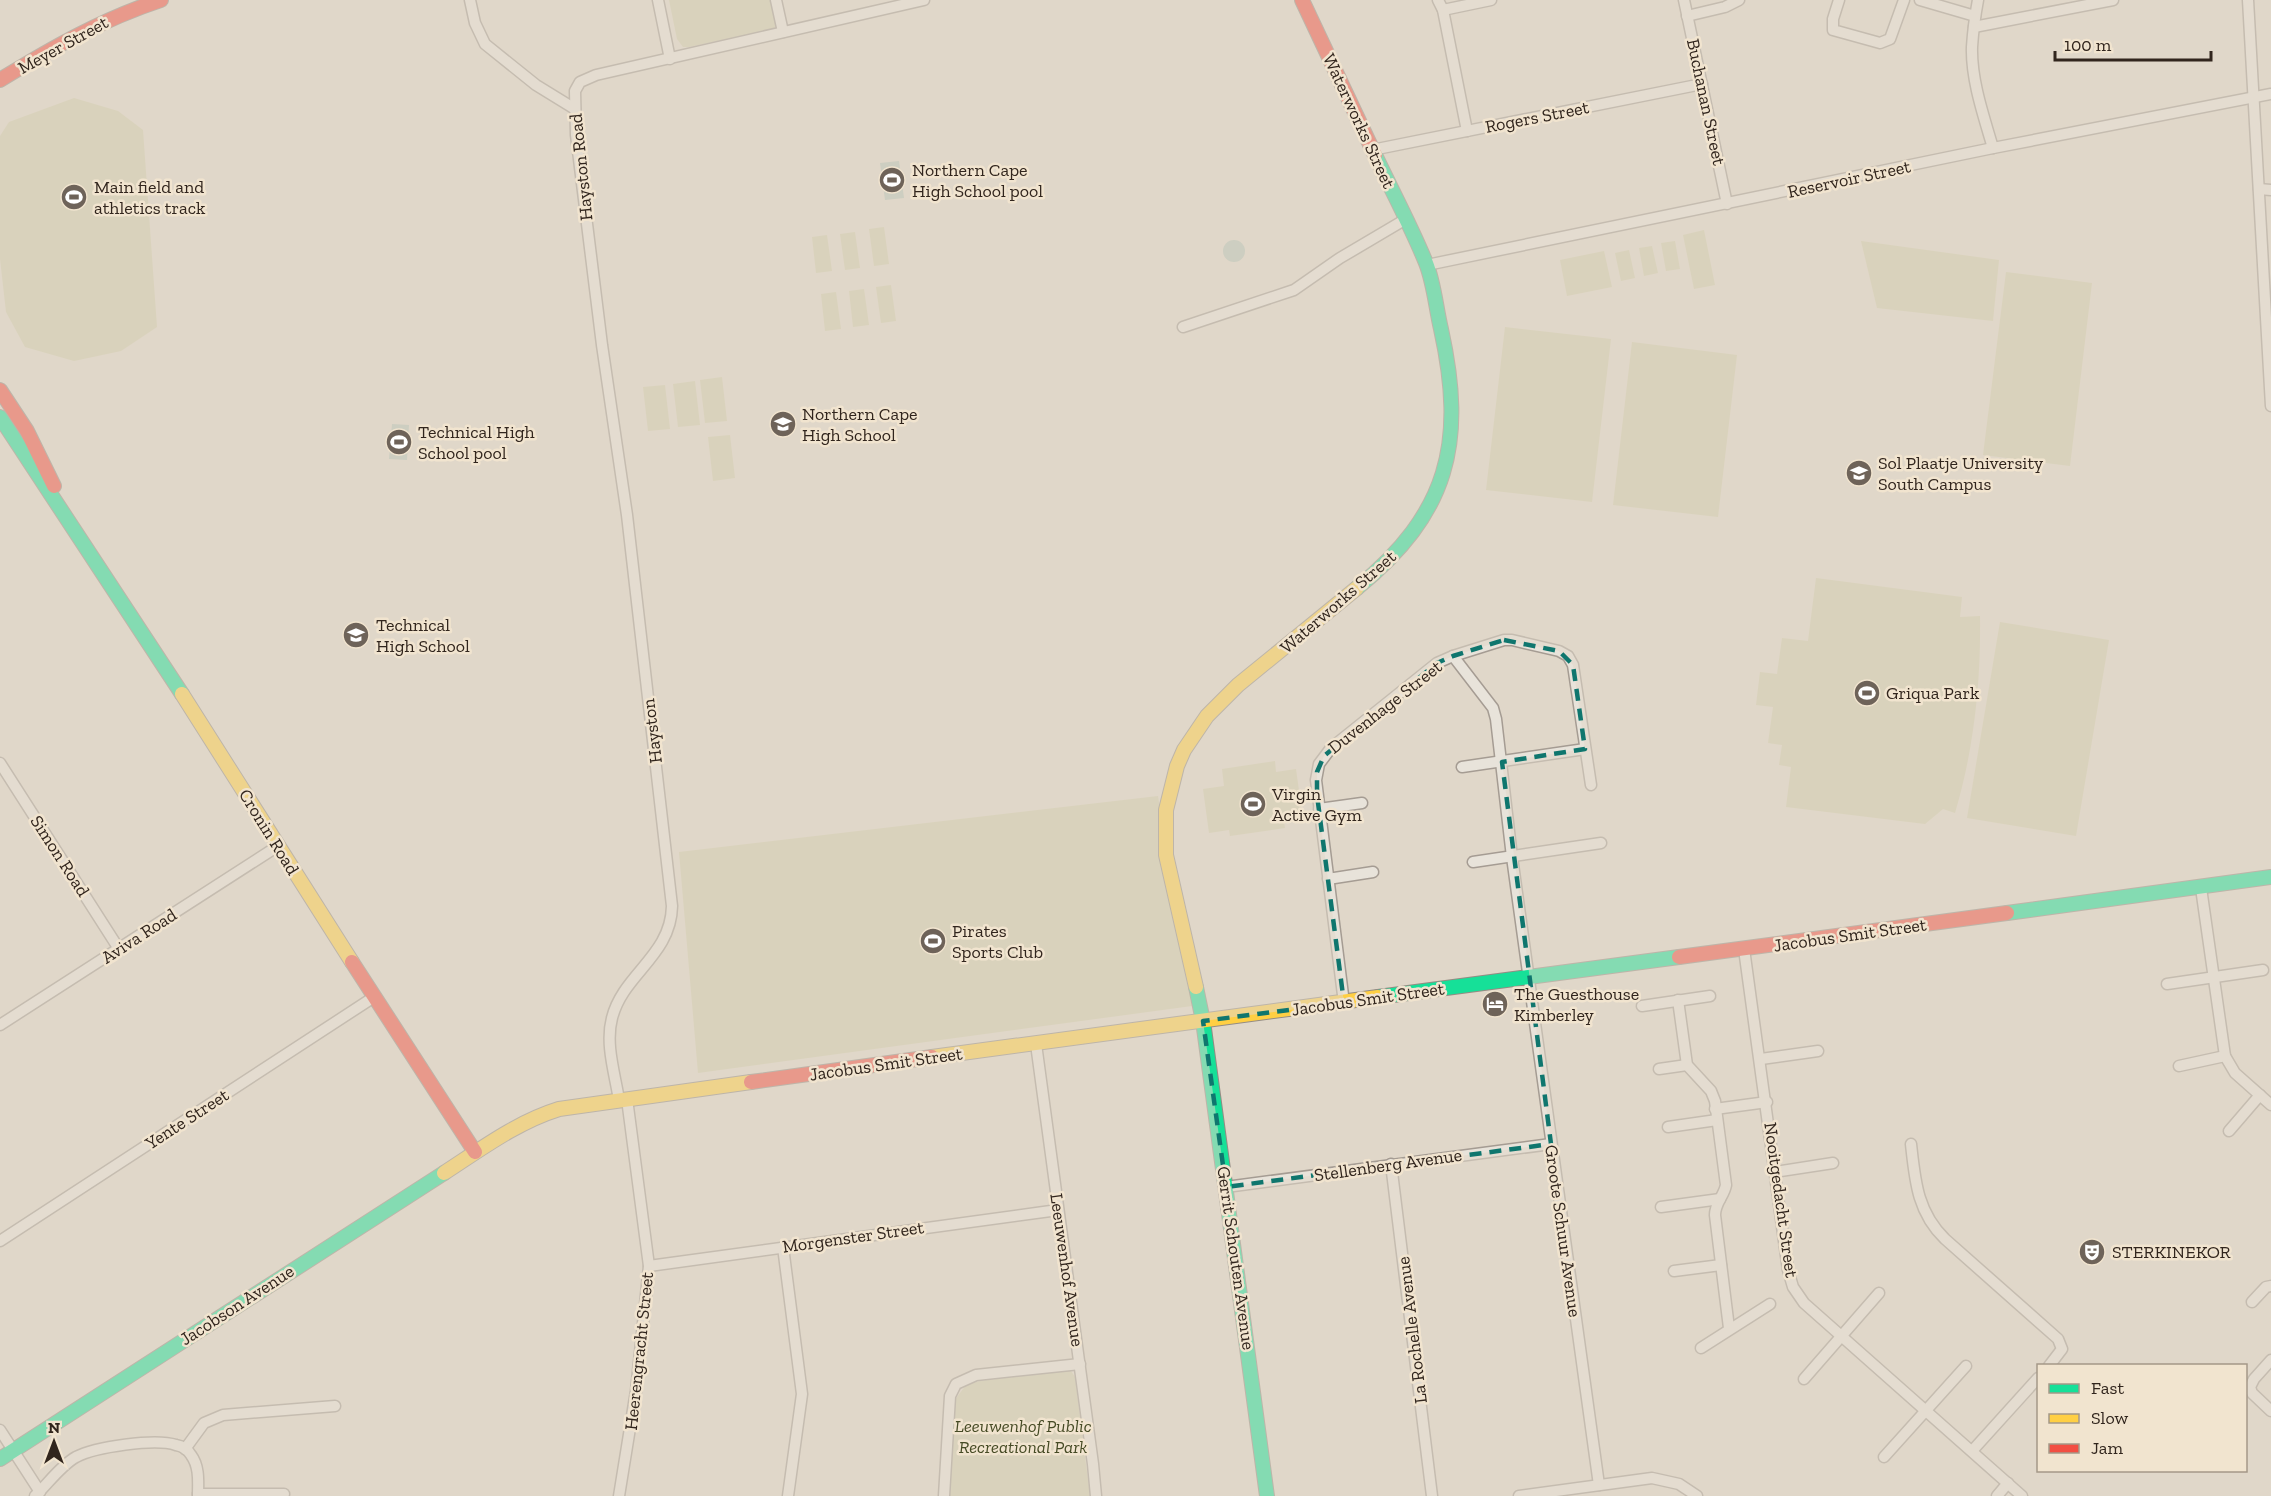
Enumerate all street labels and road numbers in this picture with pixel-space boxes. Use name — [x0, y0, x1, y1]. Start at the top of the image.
street label: Meyer Street — [14, 11, 112, 79]
street label: Buchanan Street — [1682, 37, 1730, 168]
street label: Waterworks Street — [1318, 50, 1400, 192]
street label: Rogers Street — [1483, 96, 1591, 138]
street label: Hayston Road — [564, 112, 598, 222]
street label: Reservoir Street — [1785, 155, 1913, 203]
street label: Waterworks Street — [1276, 545, 1401, 658]
street label: Duvenhage Street — [1324, 655, 1447, 758]
street label: Hayston — [637, 697, 667, 765]
street label: Cronin Road — [234, 785, 304, 879]
street label: Simon Road — [26, 811, 94, 901]
street label: Aviva Road — [97, 903, 181, 968]
street label: Jacobus Smit Street — [1772, 913, 1928, 957]
street label: Jacobus Smit Street — [1290, 977, 1446, 1021]
street label: Jacobus Smit Street — [808, 1042, 964, 1086]
street label: Yente Street — [140, 1084, 233, 1155]
street label: Nooitgedacht Street — [1759, 1121, 1803, 1279]
street label: Groote Schuur Avenue — [1540, 1143, 1586, 1319]
street label: Stellenberg Avenue — [1313, 1144, 1463, 1186]
street label: Gerrit Schouten Avenue — [1212, 1165, 1260, 1351]
street label: Leeuwenhof Avenue — [1045, 1192, 1089, 1348]
street label: Morgenster Street — [781, 1216, 926, 1258]
street label: La Rochelle Avenue — [1392, 1255, 1432, 1405]
street label: Jacobson Avenue — [176, 1260, 298, 1350]
street label: Heerengracht Street — [620, 1270, 658, 1431]

